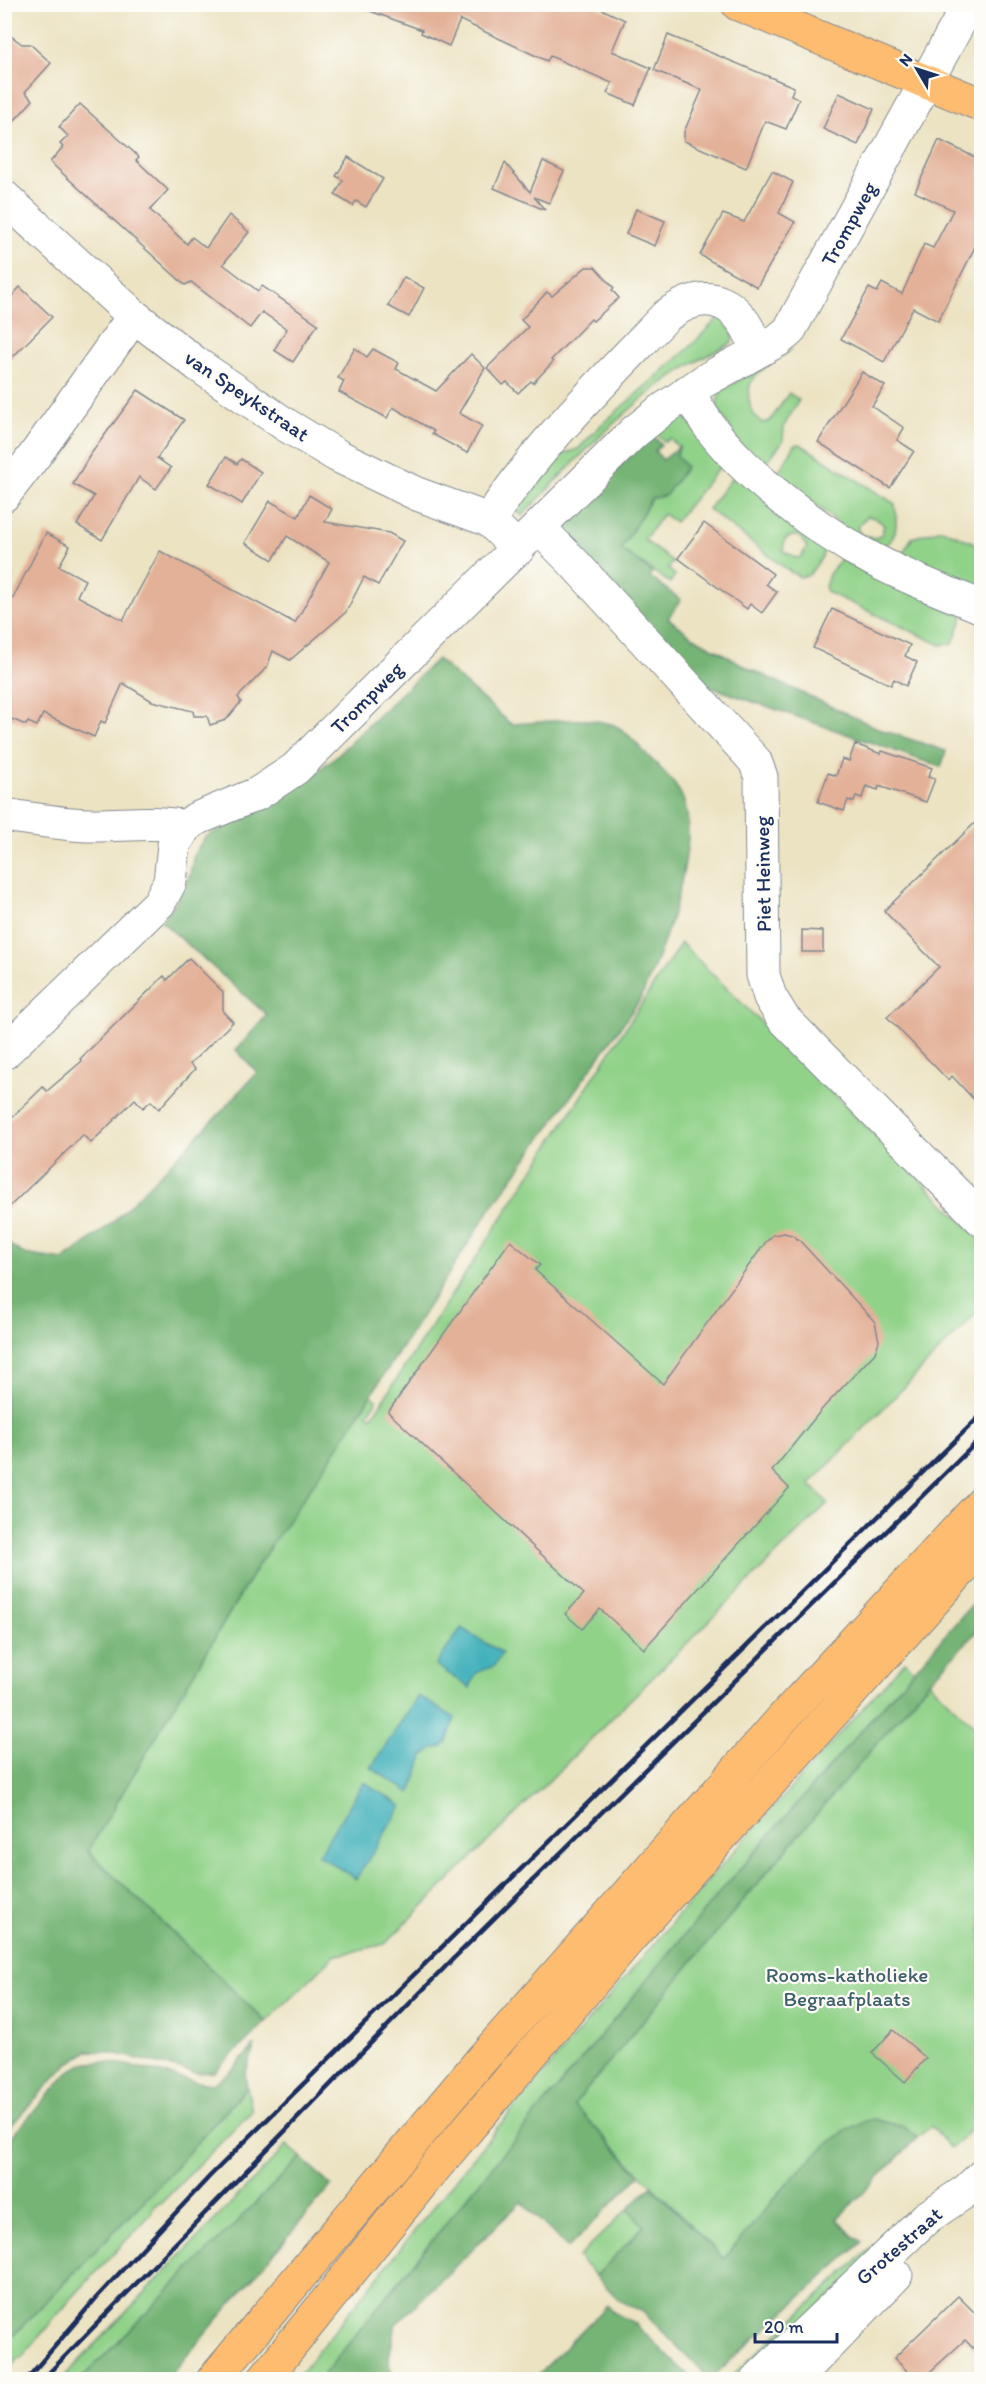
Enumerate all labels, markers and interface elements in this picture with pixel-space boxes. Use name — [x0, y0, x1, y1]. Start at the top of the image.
north arrow — [887, 39, 947, 99]
text: N — [895, 50, 917, 70]
street label: Trompweg — [815, 177, 882, 270]
street label: van Speykstraat — [180, 345, 314, 447]
street label: Trompweg — [325, 656, 408, 739]
street label: Piet Heinweg — [749, 815, 776, 932]
park label: Rooms-katholieke Begraafplaats — [766, 1962, 928, 2011]
street label: Grotestraat — [850, 2201, 947, 2290]
scale bar — [755, 2306, 838, 2344]
text: 20 m — [764, 2316, 804, 2338]

